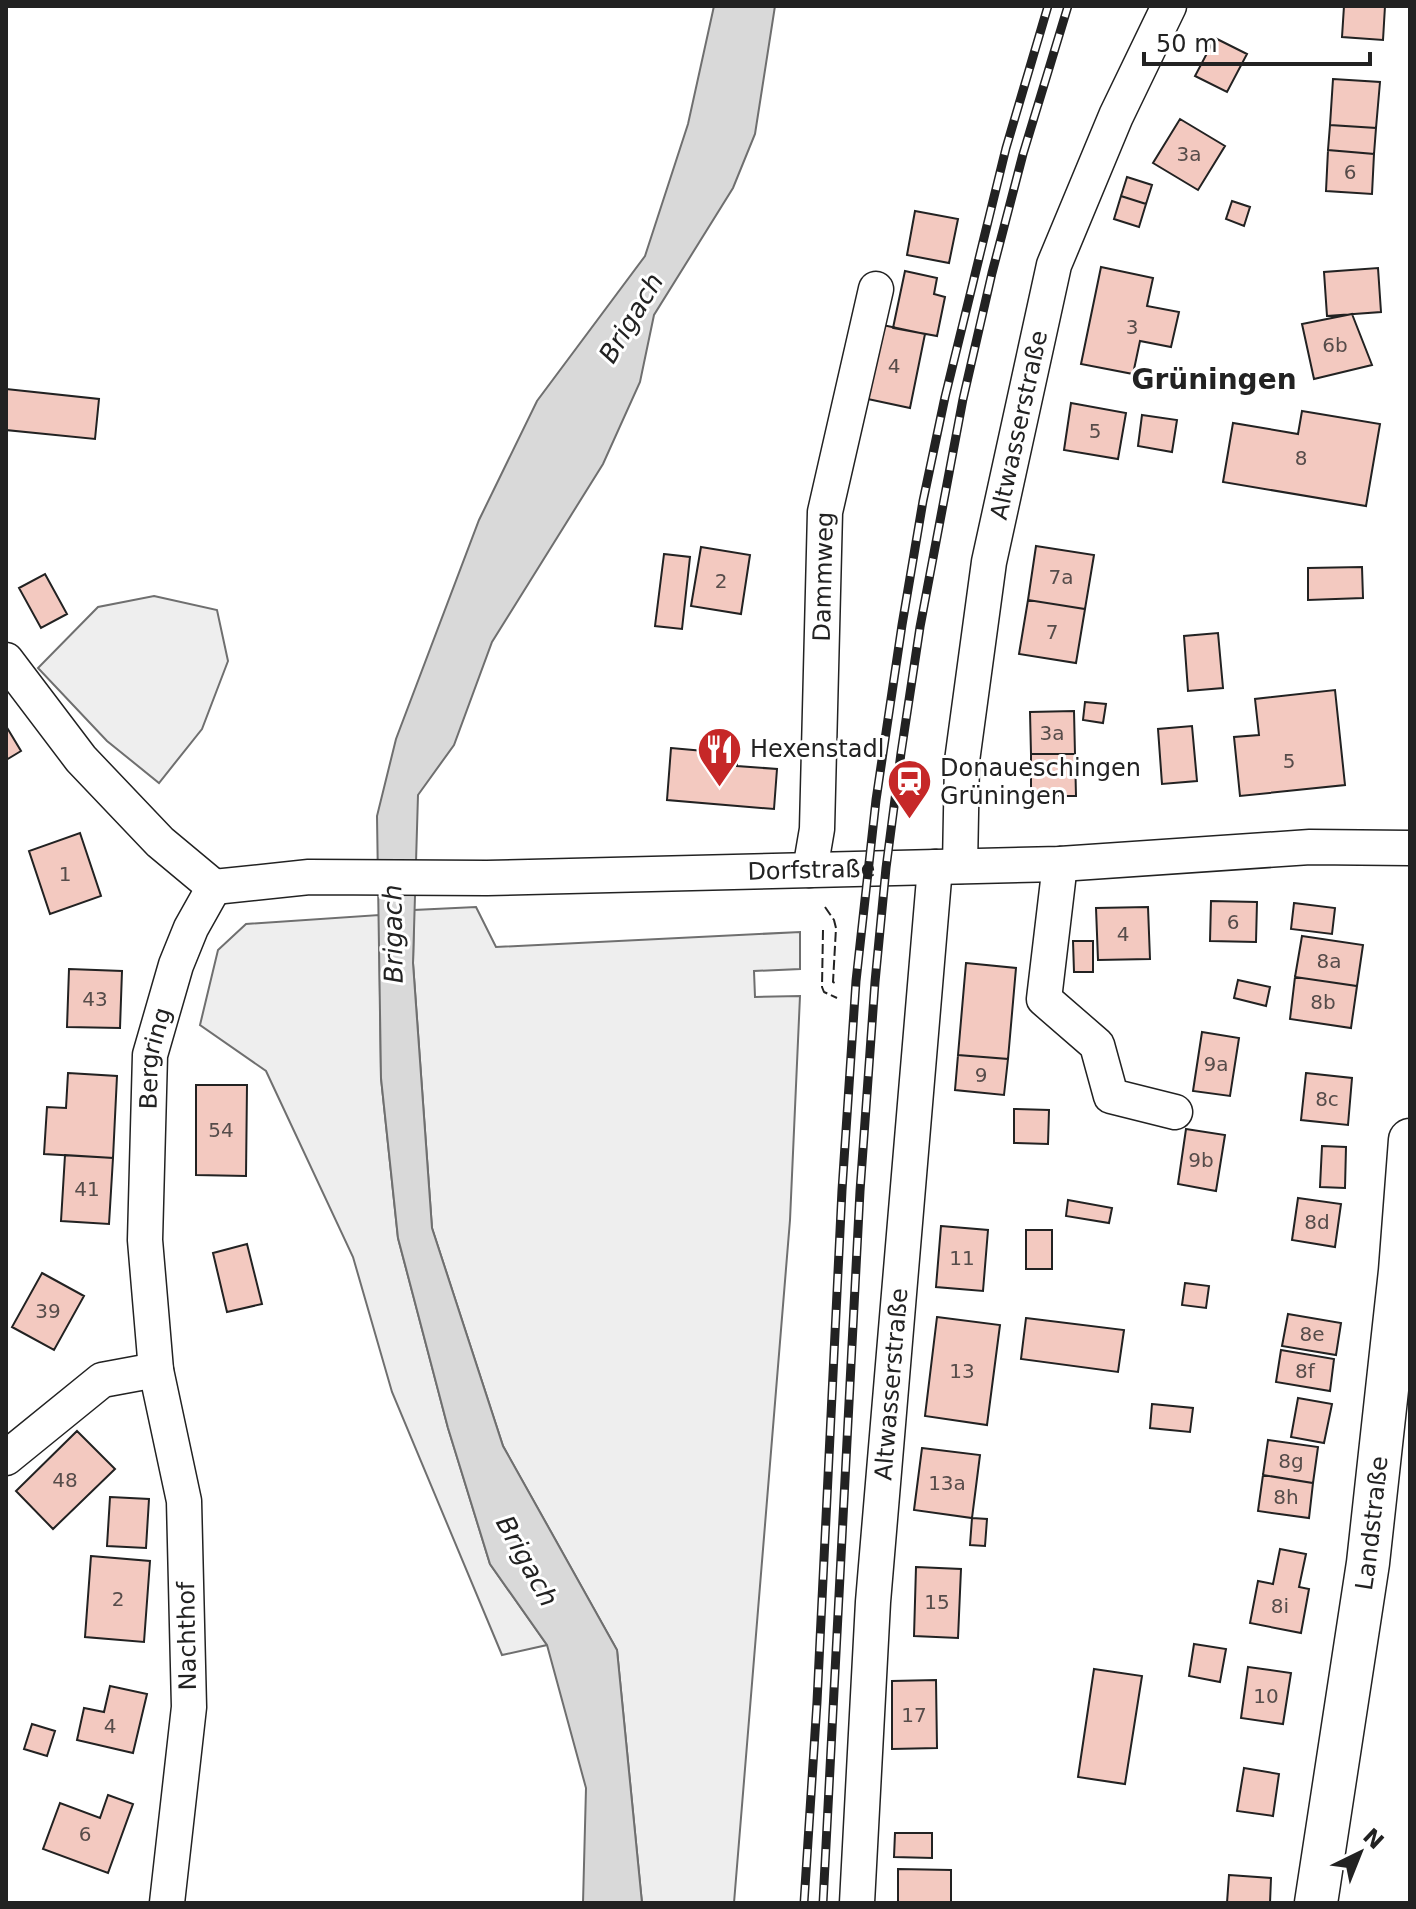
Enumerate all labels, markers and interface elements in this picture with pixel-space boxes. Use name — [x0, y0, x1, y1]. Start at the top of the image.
scale bar — [1144, 16, 1370, 66]
text: 50 m — [1156, 30, 1218, 58]
house number: 3a — [1177, 142, 1201, 166]
house number: 6 — [1344, 160, 1356, 184]
water label: Brigach — [593, 268, 669, 368]
house number: 3 — [1126, 315, 1138, 339]
street label: Altwasserstraße — [985, 328, 1053, 522]
house number: 6b — [1322, 333, 1348, 357]
house number: 4 — [888, 354, 900, 378]
district label: Grüningen — [1131, 363, 1297, 396]
house number: 5 — [1089, 419, 1101, 443]
house number: 8 — [1295, 446, 1307, 470]
street label: Dammweg — [808, 512, 839, 642]
house number: 7a — [1049, 565, 1073, 589]
house number: 2 — [715, 569, 727, 593]
house number: 7 — [1046, 620, 1058, 644]
house number: 3a — [1040, 721, 1064, 745]
restaurant icon: Hexenstadl — [695, 725, 743, 788]
place label: Hexenstadl — [750, 735, 884, 763]
house number: 5 — [1283, 749, 1295, 773]
place label: Donaueschingen Grüningen — [940, 754, 1141, 810]
station icon: Donaueschingen Grüningen — [885, 758, 933, 821]
street label: Dorfstraße — [747, 855, 876, 886]
house number: 1 — [59, 862, 71, 886]
water label: Brigach — [377, 884, 409, 984]
house number: 6 — [1227, 910, 1239, 934]
house number: 4 — [1117, 922, 1129, 946]
house number: 8a — [1317, 949, 1341, 973]
house number: 43 — [82, 987, 108, 1011]
house number: 8b — [1310, 990, 1336, 1014]
street label: Bergring — [135, 1004, 177, 1110]
house number: 9a — [1204, 1052, 1228, 1076]
house number: 9 — [975, 1063, 987, 1087]
house number: 8c — [1315, 1087, 1339, 1111]
house number: 54 — [208, 1118, 234, 1142]
house number: 9b — [1188, 1148, 1214, 1172]
house number: 41 — [74, 1177, 100, 1201]
house number: 8d — [1304, 1210, 1330, 1234]
house number: 11 — [949, 1246, 975, 1270]
street label: Altwasserstraße — [869, 1287, 913, 1482]
house number: 39 — [35, 1299, 61, 1323]
house number: 8e — [1299, 1322, 1325, 1346]
house number: 13 — [949, 1359, 975, 1383]
house number: 8f — [1295, 1359, 1316, 1383]
house number: 8g — [1278, 1449, 1304, 1473]
street label: Landstraße — [1350, 1455, 1394, 1592]
house number: 48 — [52, 1468, 78, 1492]
house number: 13a — [928, 1471, 966, 1495]
house number: 8h — [1273, 1485, 1299, 1509]
water label: Brigach — [490, 1510, 564, 1612]
street label: Nachthof — [172, 1581, 202, 1691]
house number: 2 — [112, 1587, 124, 1611]
house number: 15 — [924, 1590, 950, 1614]
house number: 8i — [1271, 1594, 1289, 1618]
house number: 10 — [1253, 1684, 1279, 1708]
house number: 17 — [901, 1703, 927, 1727]
house number: 4 — [104, 1714, 116, 1738]
north arrow — [1320, 1813, 1400, 1893]
house number: 6 — [79, 1822, 91, 1846]
text: N — [1358, 1823, 1389, 1854]

